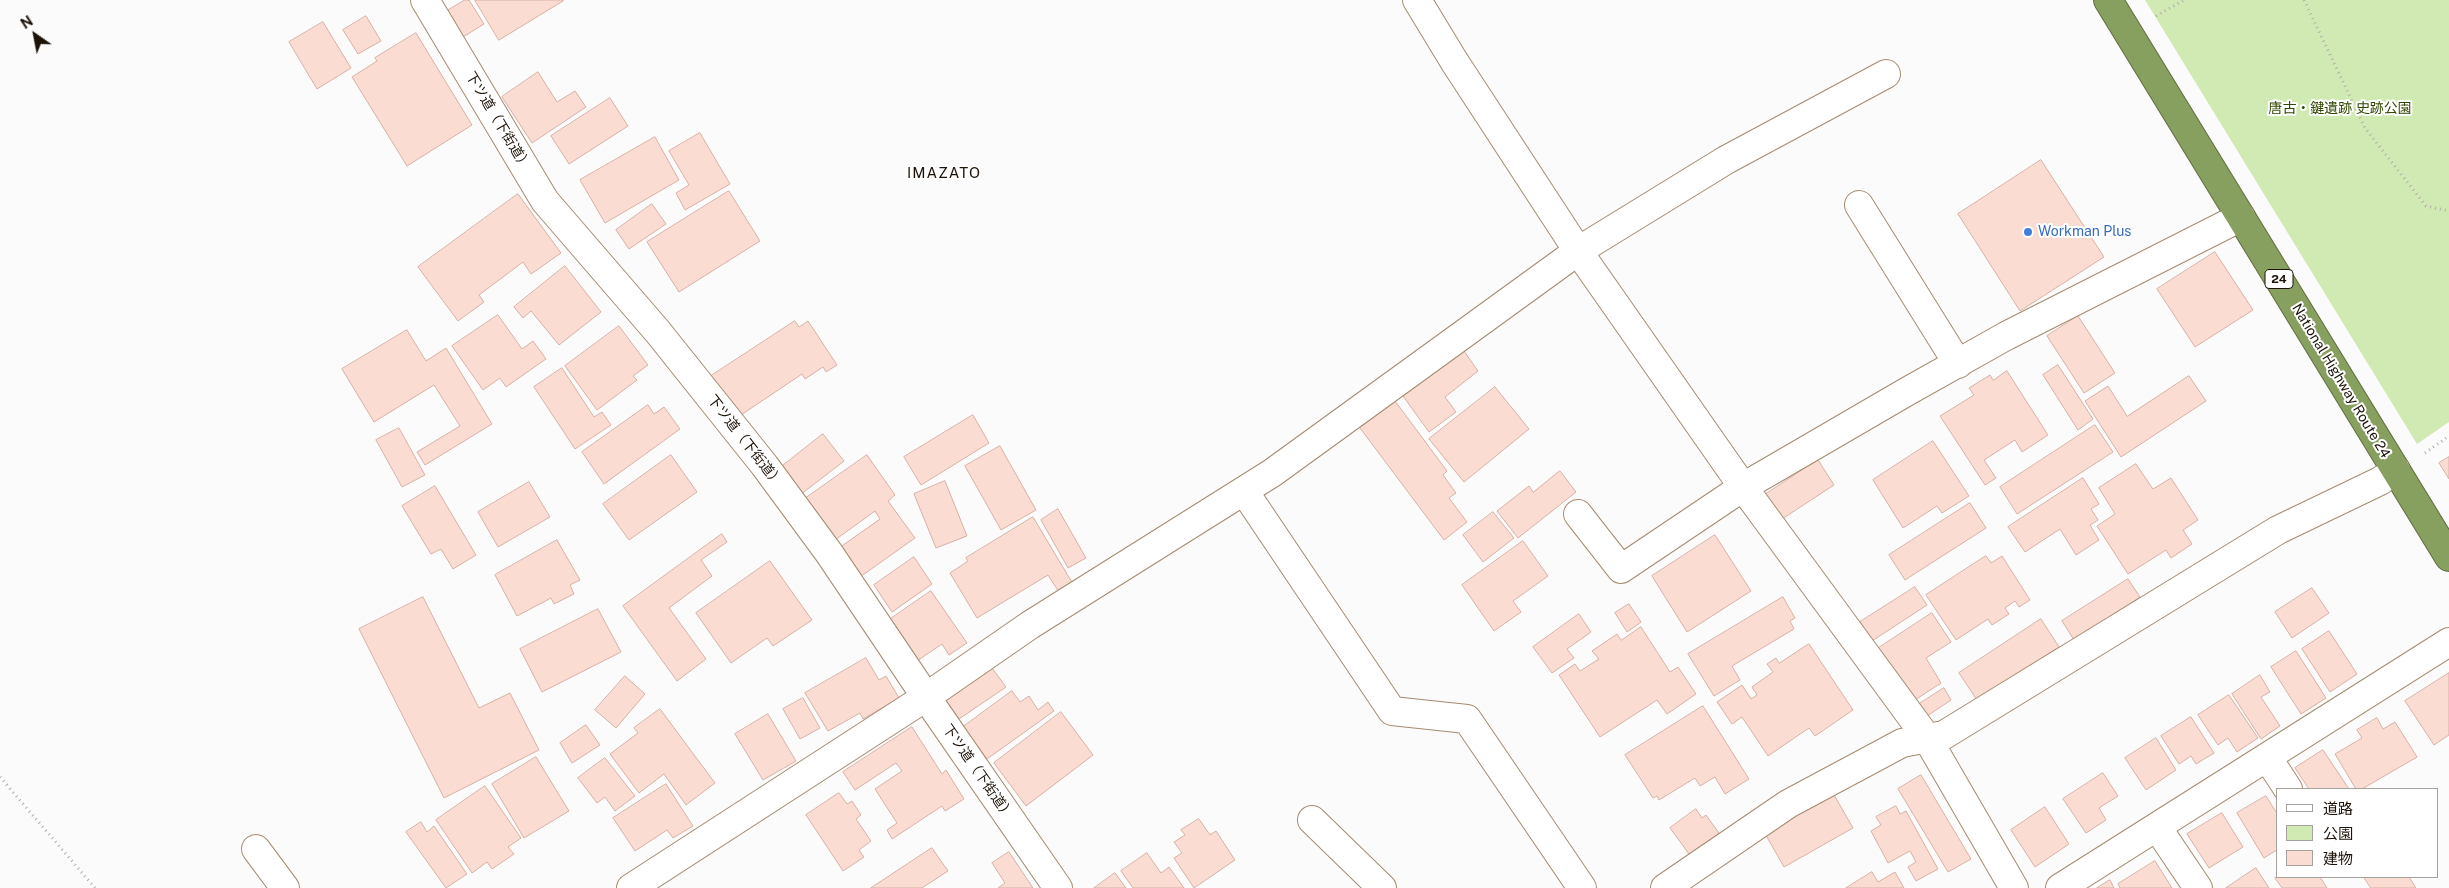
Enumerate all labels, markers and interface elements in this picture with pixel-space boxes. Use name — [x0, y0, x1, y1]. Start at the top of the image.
north arrow — [10, 10, 60, 60]
text: N — [18, 13, 36, 32]
street label: 下ツ道（下街道） — [462, 69, 534, 173]
park label: 唐古・鍵遺跡 史跡公園 — [2268, 101, 2412, 117]
district label: IMAZATO — [906, 164, 982, 182]
place label: Workman Plus — [2038, 224, 2131, 240]
marker: Workman Plus — [2022, 226, 2034, 238]
road number: 24 — [2265, 270, 2293, 288]
street label: National Highway Route 24 — [2288, 301, 2394, 461]
street label: 下ツ道（下街道） — [704, 392, 786, 490]
street label: 下ツ道（下街道） — [939, 721, 1017, 823]
legend — [2276, 788, 2439, 878]
text: 道路 — [2323, 800, 2353, 817]
text: 公園 — [2323, 825, 2353, 842]
text: 建物 — [2323, 850, 2353, 867]

